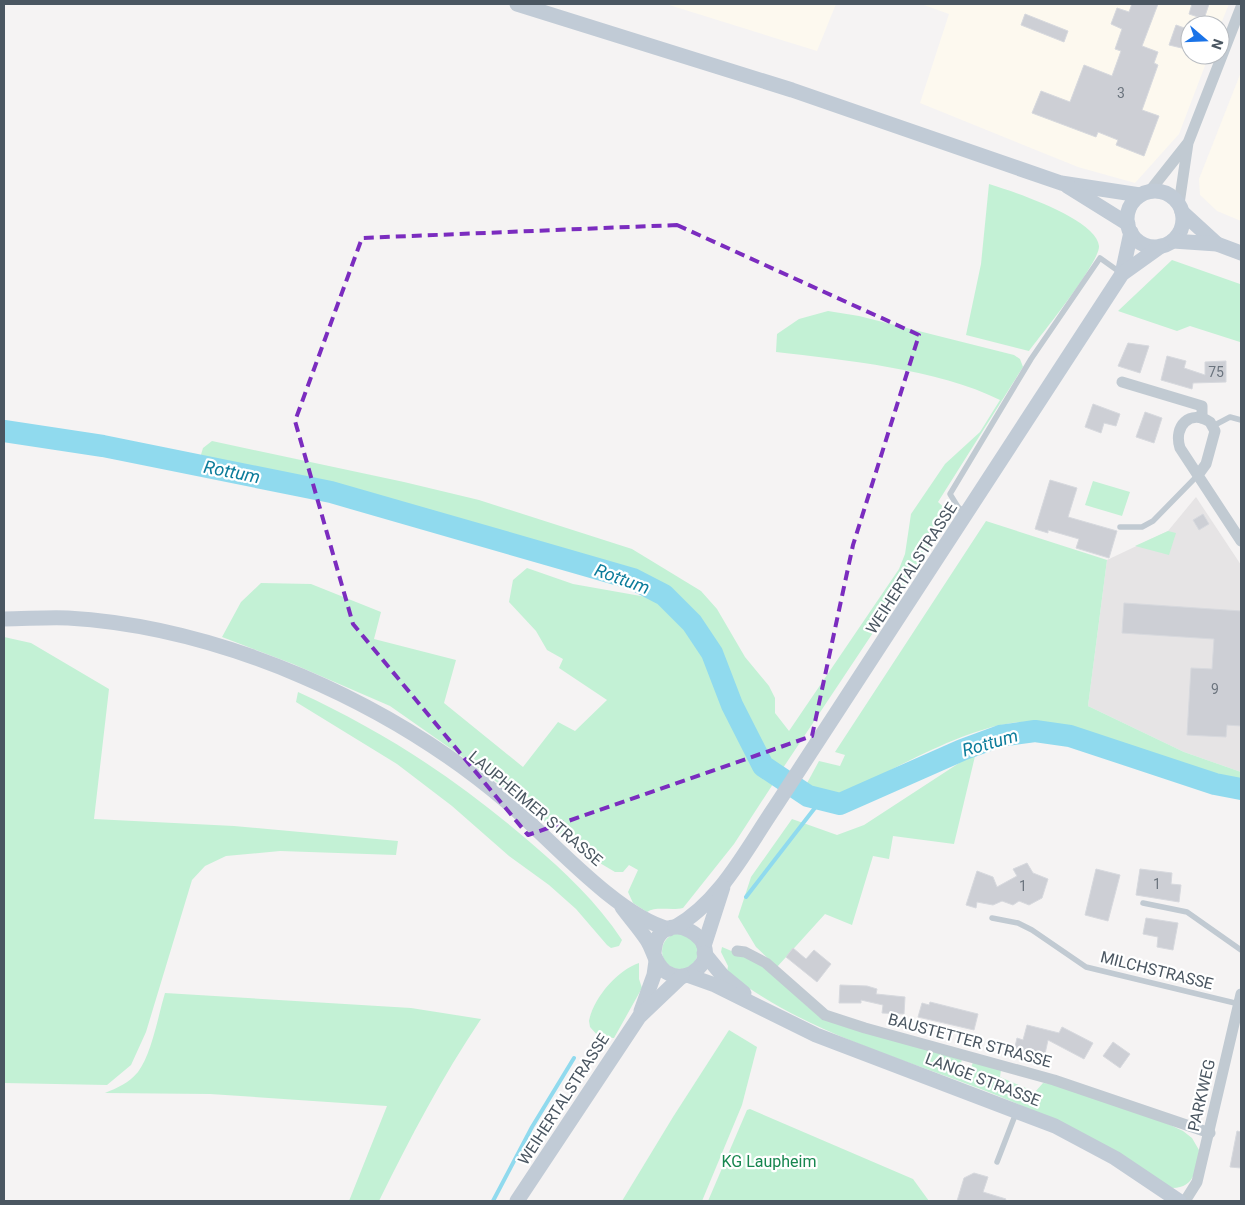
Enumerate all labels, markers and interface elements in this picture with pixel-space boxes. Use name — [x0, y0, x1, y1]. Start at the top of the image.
north arrow — [1180, 15, 1230, 65]
text: N — [1208, 37, 1226, 52]
house number: 3 — [1117, 85, 1125, 101]
house number: 75 — [1208, 364, 1224, 380]
water label: Rottum — [202, 456, 262, 487]
street label: WEIHERTALSTRASSE — [862, 499, 961, 638]
water label: Rottum — [592, 559, 653, 598]
house number: 9 — [1211, 681, 1219, 697]
water label: Rottum — [960, 725, 1020, 760]
street label: LAUPHEIMER STRASSE — [465, 747, 606, 870]
house number: 1 — [1153, 876, 1161, 892]
house number: 1 — [1019, 878, 1027, 894]
street label: MILCHSTRASSE — [1098, 947, 1215, 994]
street label: BAUSTETTER STRASSE — [886, 1009, 1054, 1071]
street label: WEIHERTALSTRASSE — [514, 1030, 613, 1169]
street label: LANGE STRASSE — [922, 1049, 1043, 1110]
street label: PARKWEG — [1184, 1057, 1219, 1133]
park label: KG Laupheim — [721, 1152, 817, 1171]

